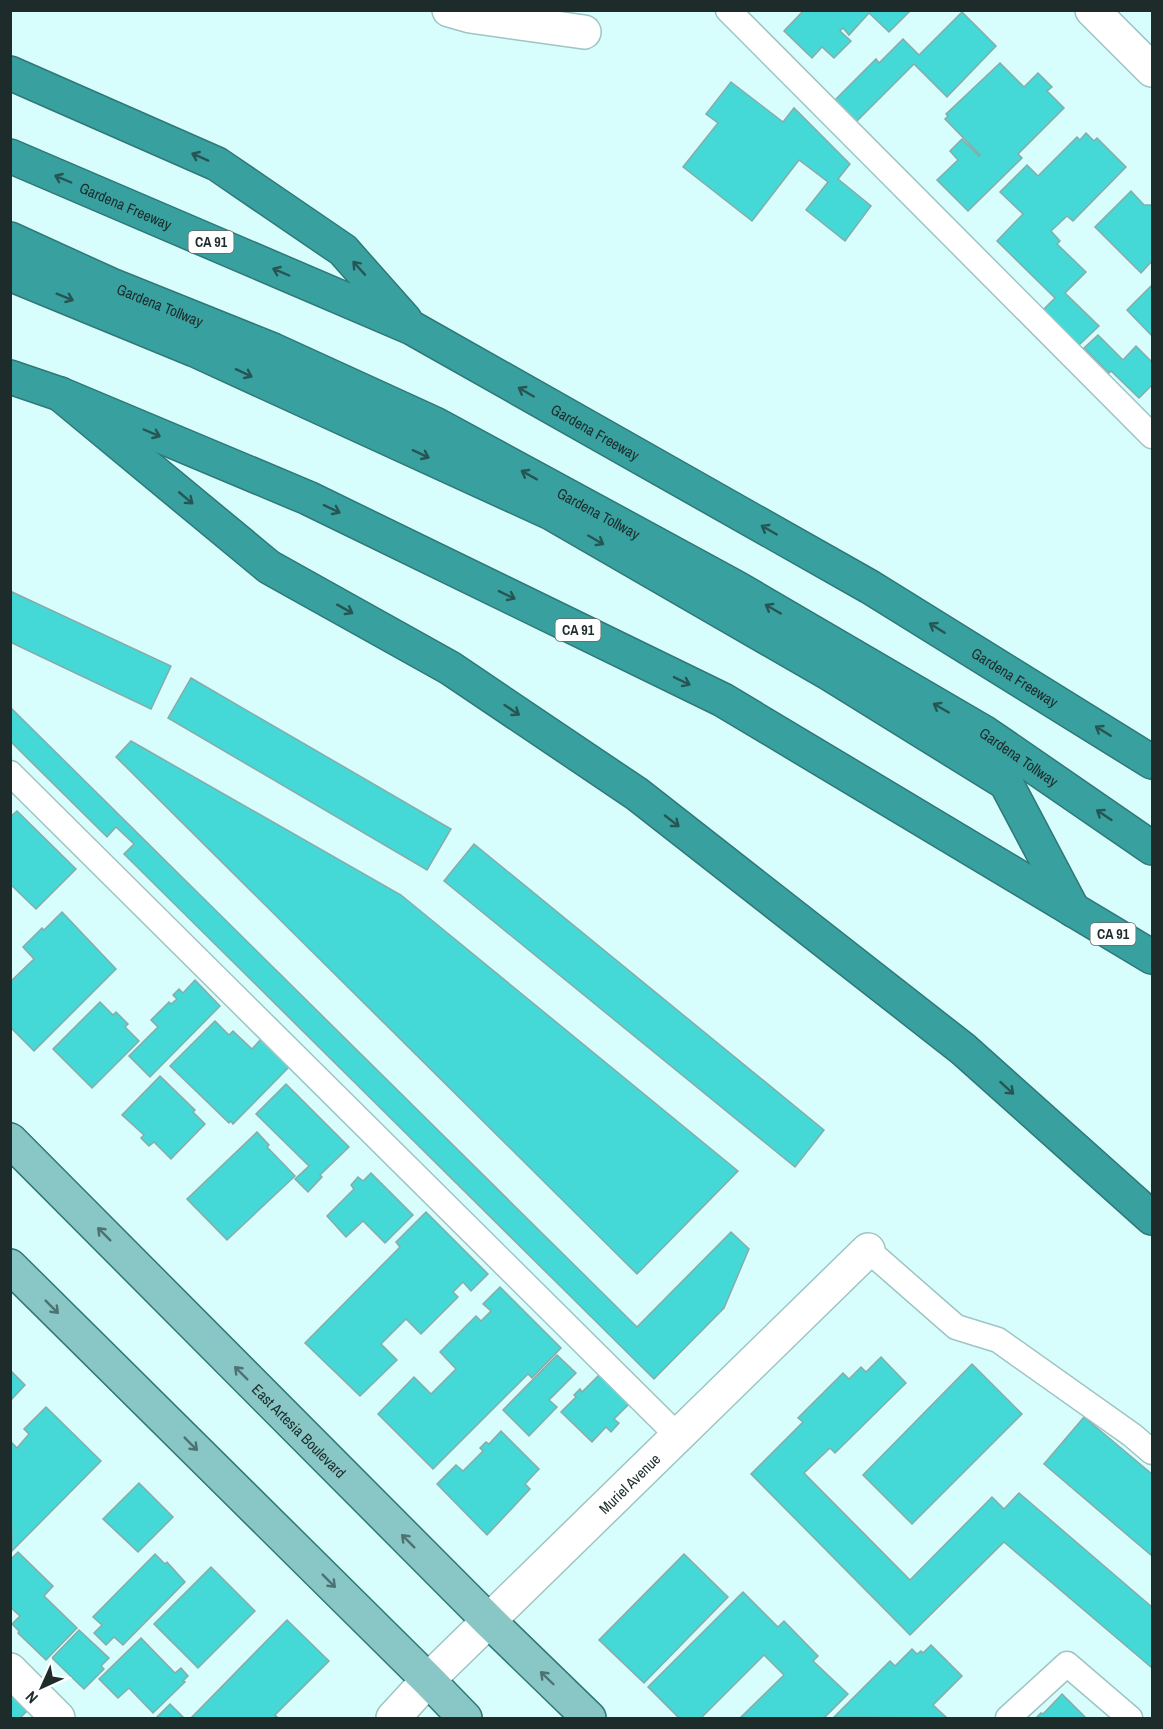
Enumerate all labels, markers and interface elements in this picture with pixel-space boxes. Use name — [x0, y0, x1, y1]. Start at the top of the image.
one-way arrow — [192, 151, 210, 162]
one-way arrow — [55, 173, 73, 184]
street label: Gardena Freeway — [76, 177, 176, 235]
road number: CA 91 — [188, 231, 234, 253]
one-way arrow — [352, 261, 366, 276]
one-way arrow — [273, 266, 291, 277]
street label: Gardena Tollway — [114, 278, 207, 332]
one-way arrow — [55, 292, 73, 303]
one-way arrow — [235, 367, 253, 379]
one-way arrow — [518, 386, 535, 398]
street label: Gardena Freeway — [547, 398, 644, 466]
one-way arrow — [143, 428, 161, 439]
one-way arrow — [412, 449, 430, 460]
one-way arrow — [520, 469, 538, 480]
street label: Gardena Tollway — [554, 482, 645, 544]
one-way arrow — [178, 492, 194, 505]
one-way arrow — [322, 504, 340, 516]
one-way arrow — [761, 523, 778, 535]
one-way arrow — [587, 534, 604, 546]
one-way arrow — [497, 590, 515, 601]
one-way arrow — [336, 603, 353, 615]
one-way arrow — [765, 603, 782, 615]
road number: CA 91 — [556, 619, 600, 641]
one-way arrow — [929, 622, 946, 634]
street label: Gardena Freeway — [968, 642, 1063, 712]
one-way arrow — [673, 675, 691, 687]
one-way arrow — [933, 702, 950, 714]
one-way arrow — [503, 704, 520, 716]
street label: Gardena Tollway — [975, 722, 1063, 792]
one-way arrow — [1095, 724, 1112, 736]
one-way arrow — [1096, 809, 1113, 821]
one-way arrow — [663, 815, 679, 828]
road number: CA 91 — [1090, 923, 1136, 945]
one-way arrow — [999, 1081, 1014, 1095]
one-way arrow — [97, 1227, 111, 1242]
one-way arrow — [45, 1299, 60, 1314]
one-way arrow — [234, 1365, 249, 1380]
street label: East Artesia Boulevard — [248, 1379, 351, 1482]
one-way arrow — [183, 1437, 198, 1451]
street label: Muriel Avenue — [594, 1448, 665, 1518]
one-way arrow — [401, 1533, 416, 1548]
one-way arrow — [322, 1574, 336, 1589]
north arrow — [12, 1657, 72, 1717]
one-way arrow — [540, 1671, 555, 1685]
text: N — [20, 1686, 43, 1709]

